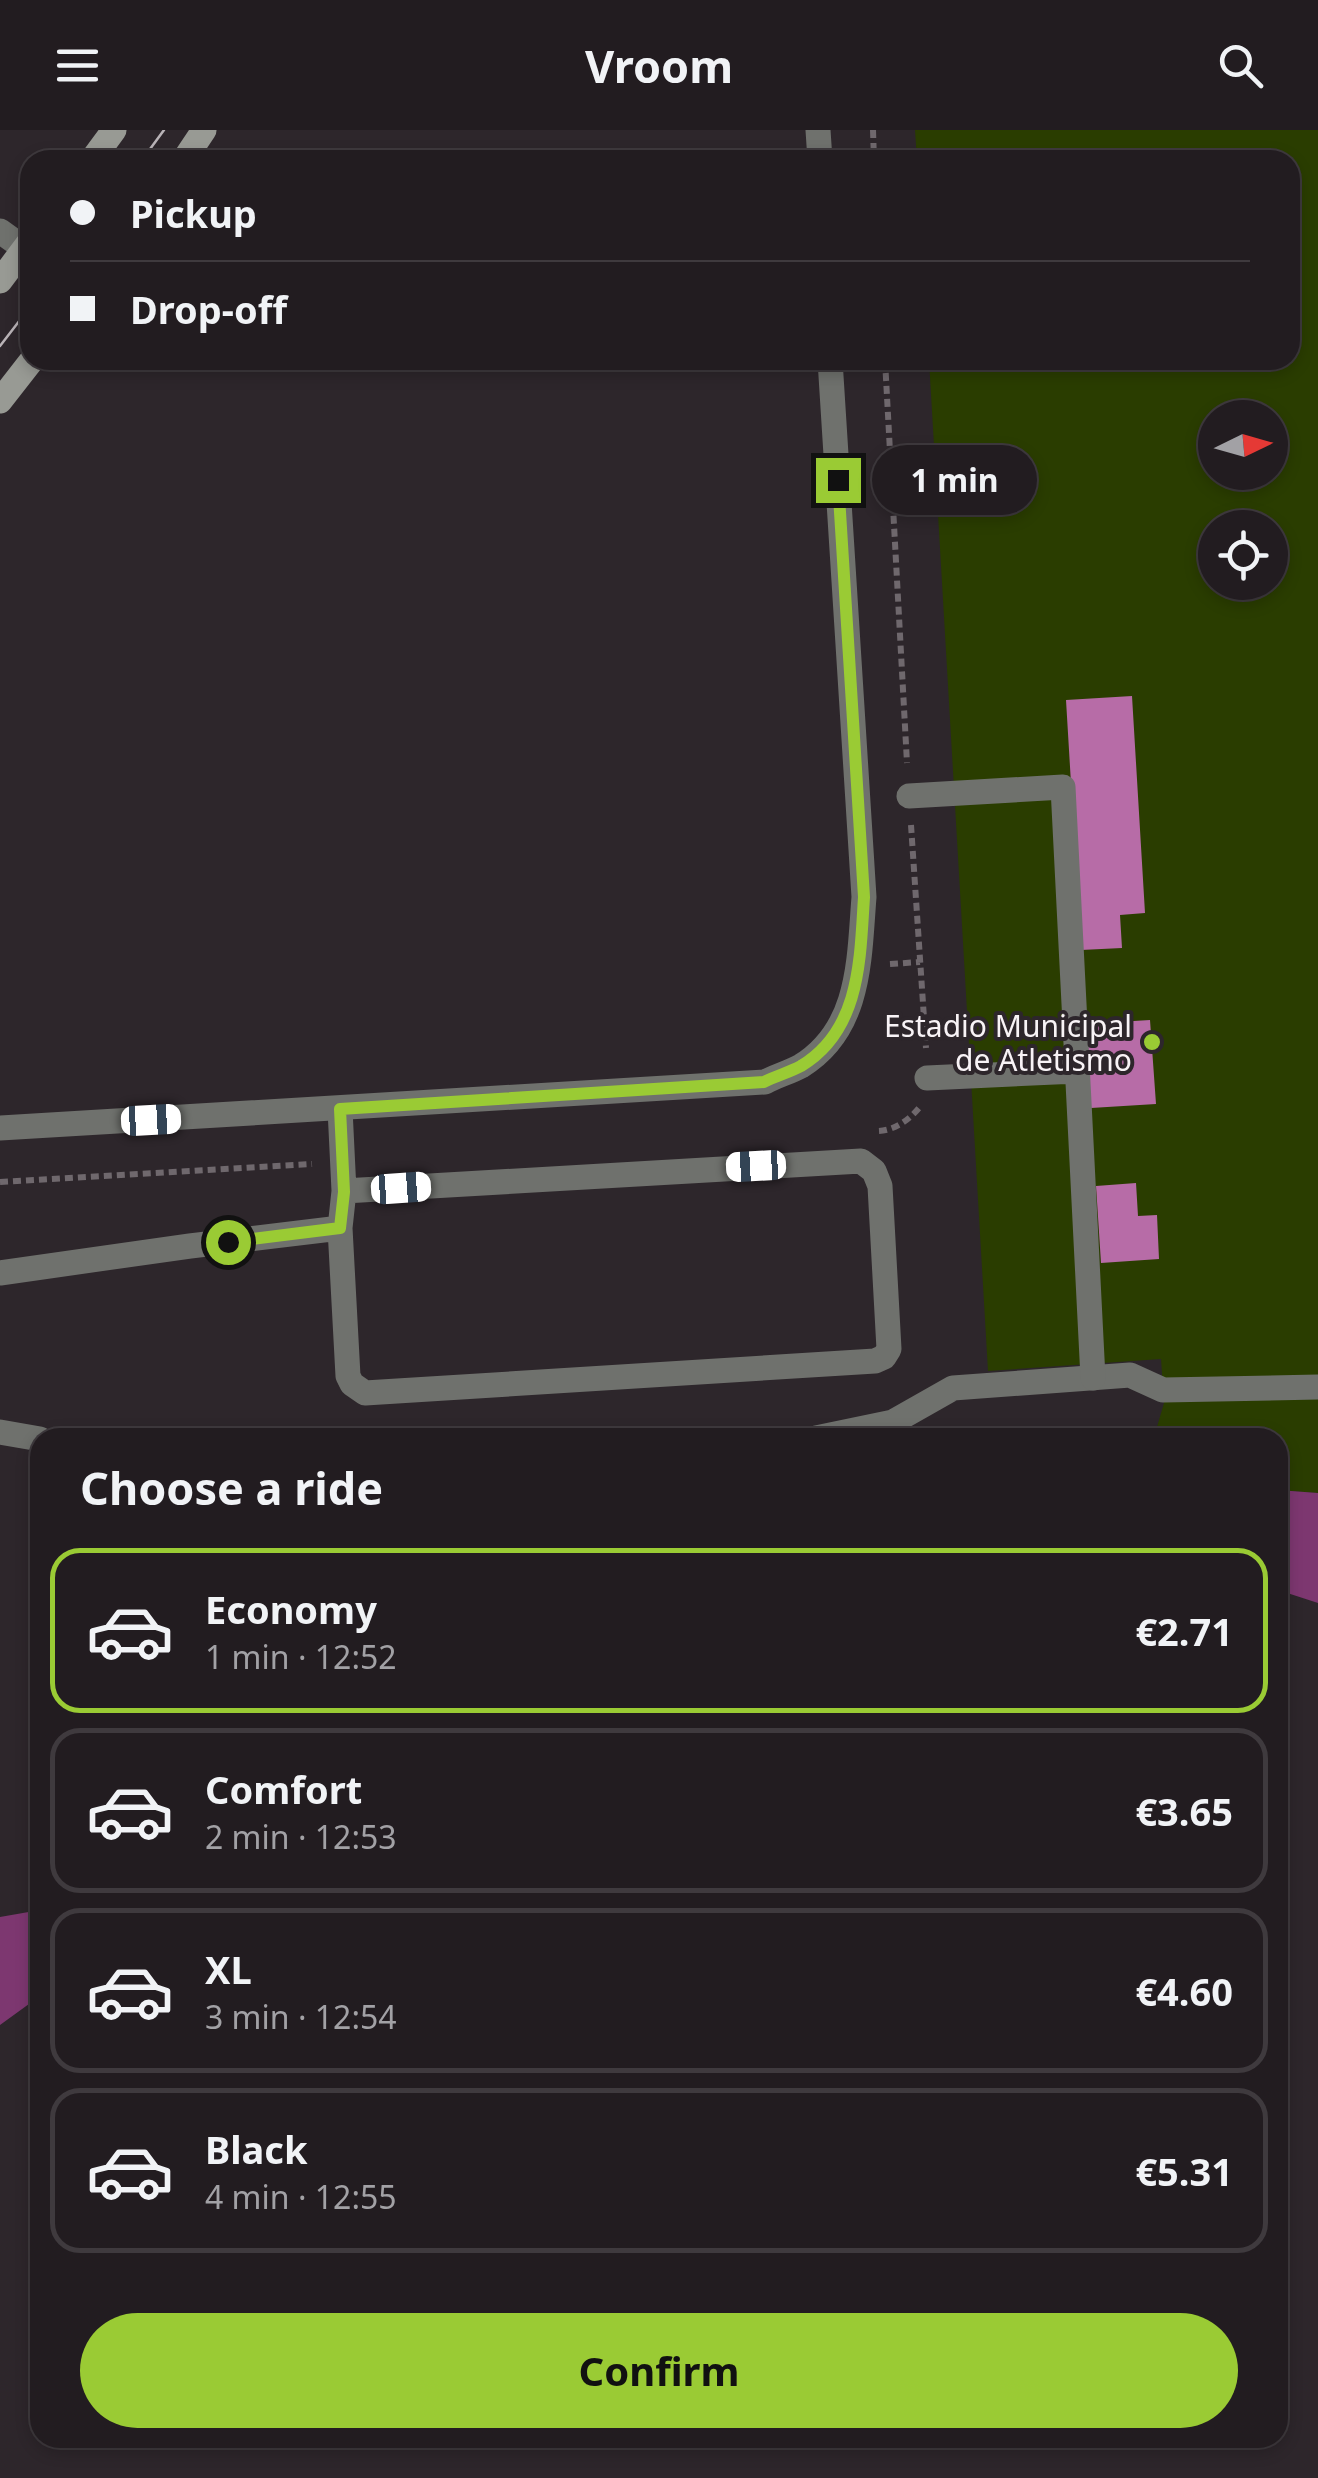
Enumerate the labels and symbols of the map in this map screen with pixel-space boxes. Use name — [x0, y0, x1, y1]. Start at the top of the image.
north arrow — [1198, 400, 1288, 490]
callout: 1 min — [873, 445, 1038, 515]
route end — [816, 458, 861, 503]
place label: Estadio Municipal de Atletismo — [884, 1005, 1132, 1080]
marker: Estadio Municipal de Atletismo — [1141, 1031, 1163, 1053]
car — [120, 1103, 182, 1137]
car — [725, 1149, 787, 1183]
car — [370, 1171, 432, 1205]
route start — [206, 1220, 251, 1265]

